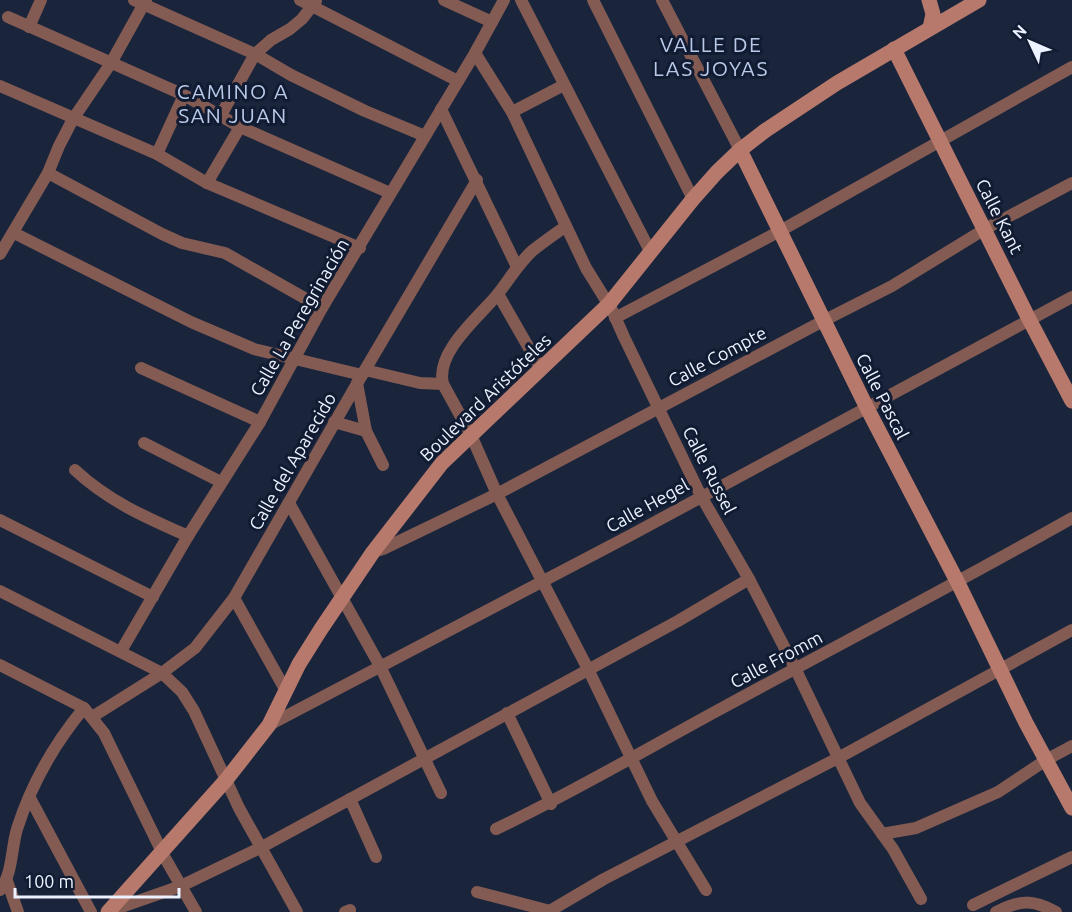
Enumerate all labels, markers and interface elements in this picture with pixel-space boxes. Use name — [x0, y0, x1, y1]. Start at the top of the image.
north arrow — [1000, 12, 1060, 72]
text: N — [1009, 21, 1030, 42]
district label: VALLE DE LAS JOYAS — [653, 32, 769, 80]
district label: CAMINO A SAN JUAN — [177, 79, 289, 127]
street label: Calle Kant — [973, 175, 1027, 257]
street label: Calle La Peregrinación — [246, 235, 352, 399]
street label: Calle Compte — [664, 322, 770, 390]
street label: Boulevard Aristóteles — [415, 329, 555, 465]
street label: Calle Pascal — [853, 350, 913, 443]
street label: Calle del Aparecido — [245, 389, 339, 533]
street label: Calle Russel — [679, 423, 741, 517]
street label: Calle Hegel — [602, 474, 692, 536]
street label: Calle Fromm — [727, 626, 825, 692]
scale bar — [15, 861, 178, 899]
text: 100 m — [24, 871, 74, 891]

